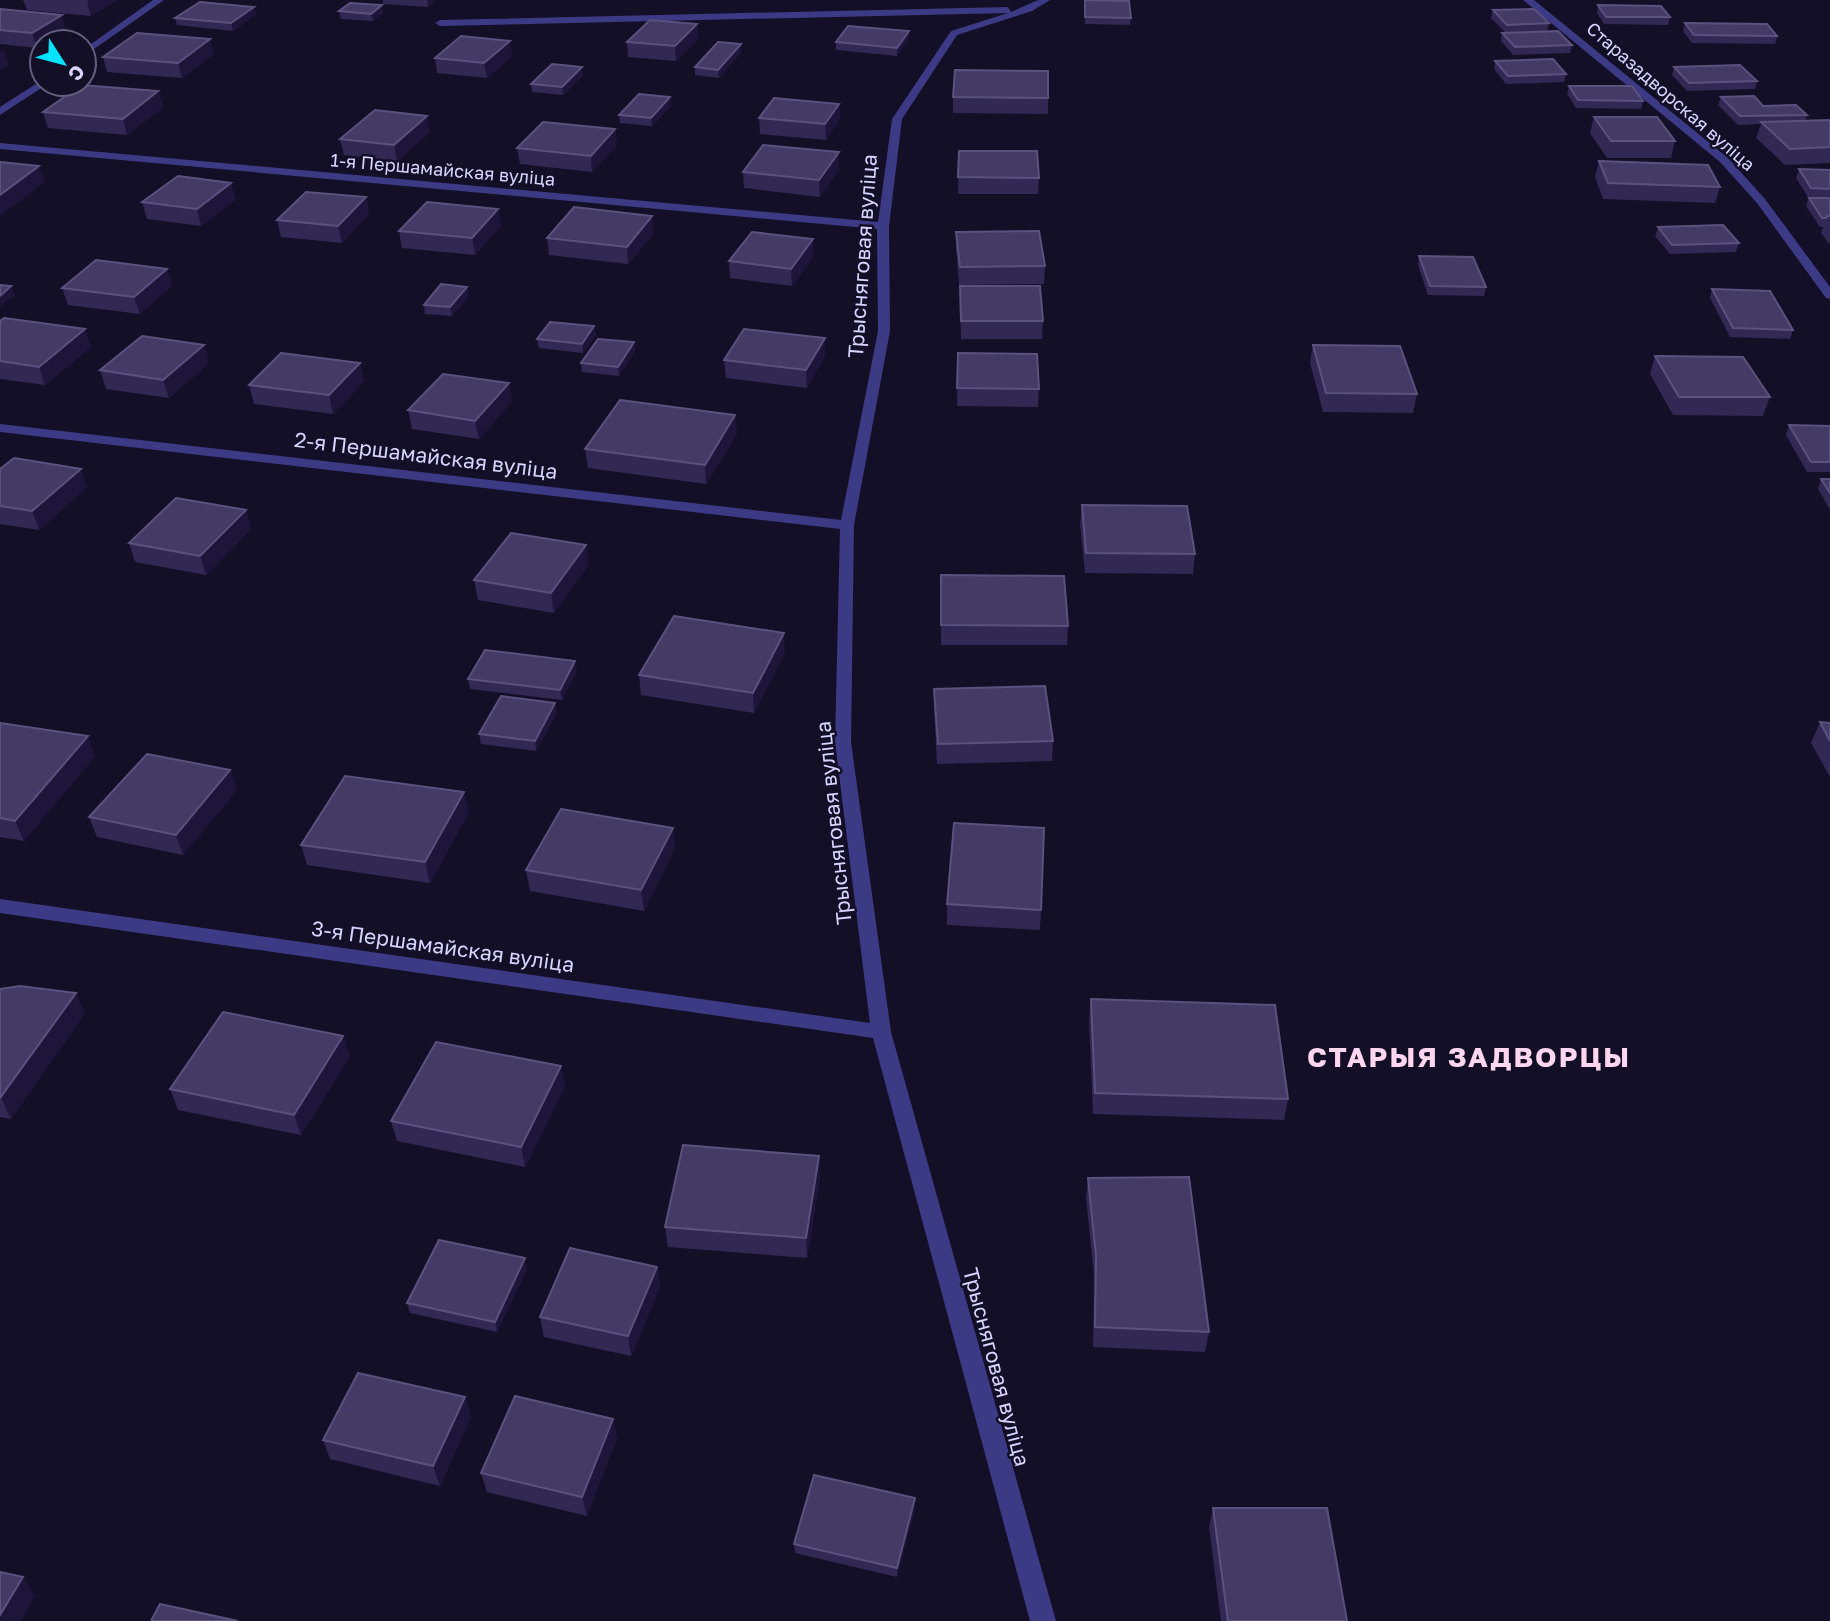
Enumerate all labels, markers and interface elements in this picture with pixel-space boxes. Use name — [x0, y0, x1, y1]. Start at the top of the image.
street label: Старазадворская вуліца — [1582, 17, 1760, 175]
north arrow — [28, 28, 98, 98]
text: С — [64, 61, 90, 86]
street label: 1-я Першамайская вуліца — [330, 148, 556, 190]
street label: Трысняговая вуліца — [842, 153, 882, 359]
street label: 2-я Першамайская вуліца — [293, 426, 559, 484]
street label: Трысняговая вуліца — [809, 720, 857, 926]
street label: 3-я Першамайская вуліца — [310, 915, 576, 977]
district label: СТАРЫЯ ЗАДВОРЦЫ — [1307, 1040, 1631, 1073]
street label: Трысняговая вуліца — [958, 1265, 1036, 1469]

